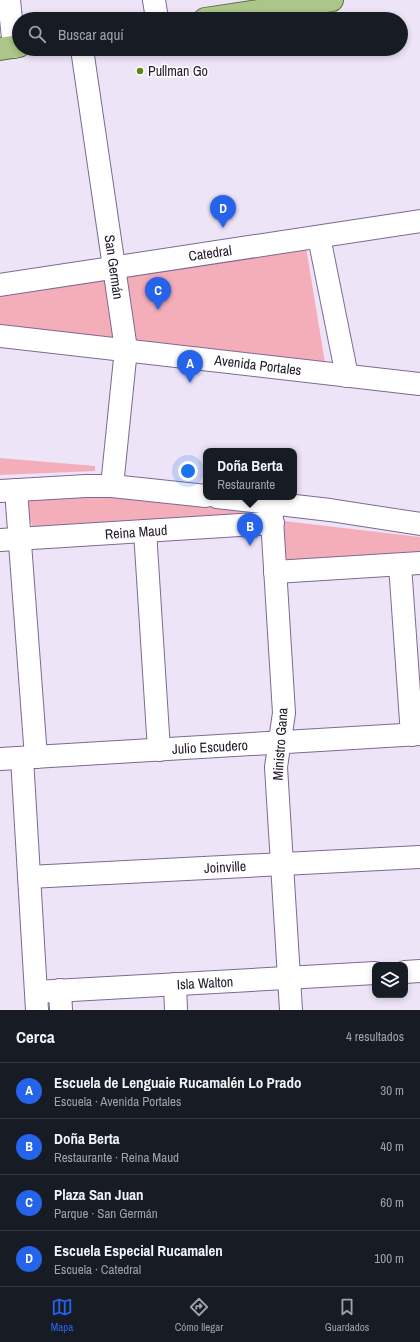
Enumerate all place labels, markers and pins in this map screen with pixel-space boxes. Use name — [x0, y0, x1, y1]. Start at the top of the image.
place label: Pullman Go — [148, 62, 208, 80]
marker: Pullman Go — [135, 66, 145, 76]
pin: D — [210, 195, 236, 228]
pin: C — [145, 277, 171, 310]
pin: A — [177, 350, 203, 383]
pin: B — [237, 513, 263, 546]

